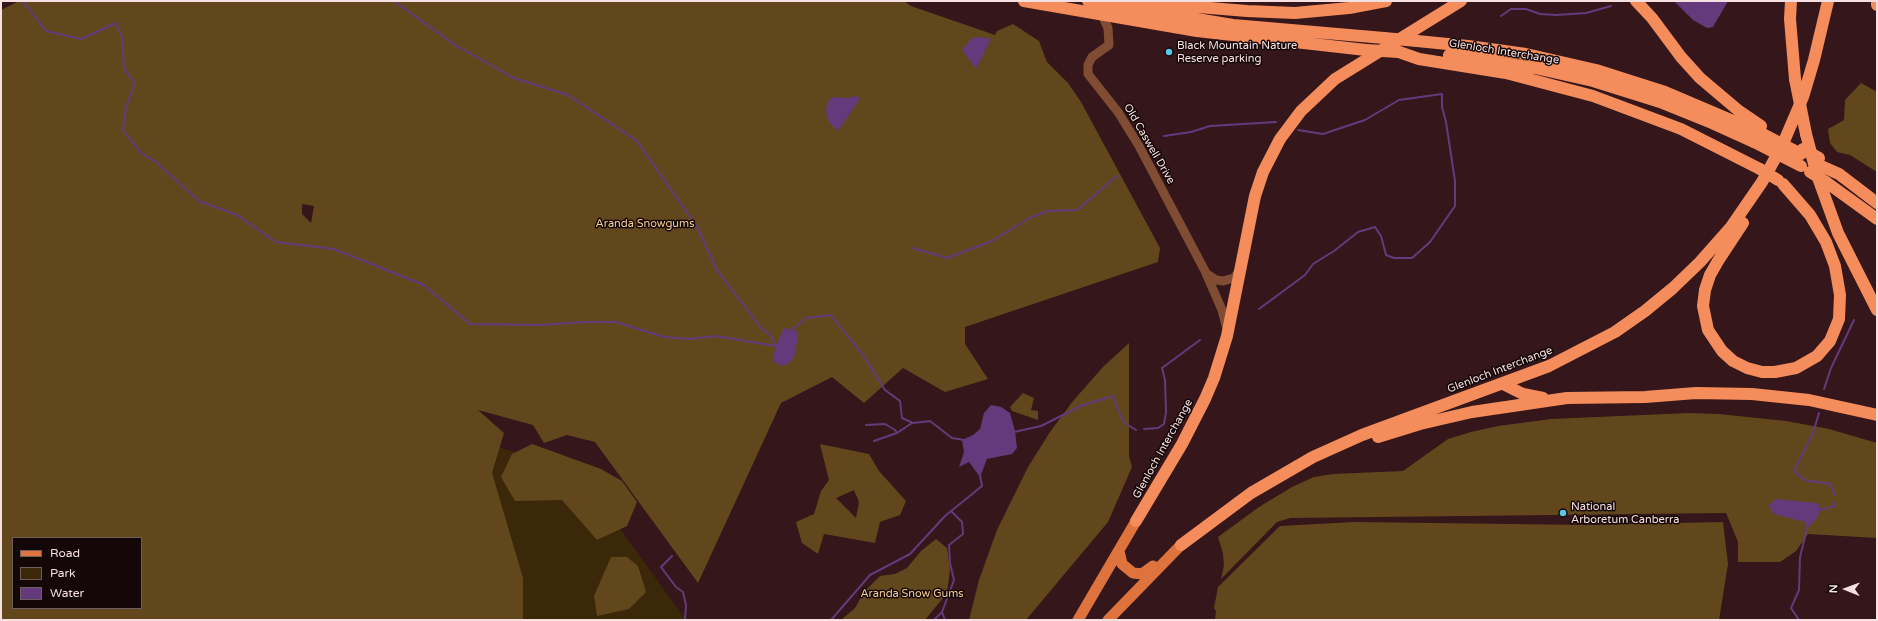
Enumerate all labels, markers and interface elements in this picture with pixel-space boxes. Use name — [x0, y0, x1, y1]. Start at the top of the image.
street label: Glenloch Interchange — [1448, 37, 1560, 67]
place label: Black Mountain Nature Reserve parking — [1177, 39, 1297, 65]
marker: Black Mountain Nature Reserve parking — [1164, 47, 1174, 57]
street label: Old Caswell Drive — [1121, 101, 1177, 187]
park label: Aranda Snowgums — [596, 217, 694, 231]
street label: Glenloch Interchange — [1446, 344, 1554, 396]
street label: Glenloch Interchange — [1130, 397, 1196, 501]
place label: National Arboretum Canberra — [1571, 500, 1679, 526]
marker: National Arboretum Canberra — [1558, 508, 1568, 518]
legend — [12, 537, 142, 609]
text: Road — [50, 546, 80, 560]
text: Park — [50, 566, 76, 580]
north arrow — [1826, 569, 1866, 609]
text: N — [1827, 584, 1840, 593]
text: Water — [50, 586, 84, 600]
park label: Aranda Snow Gums — [860, 587, 964, 601]

